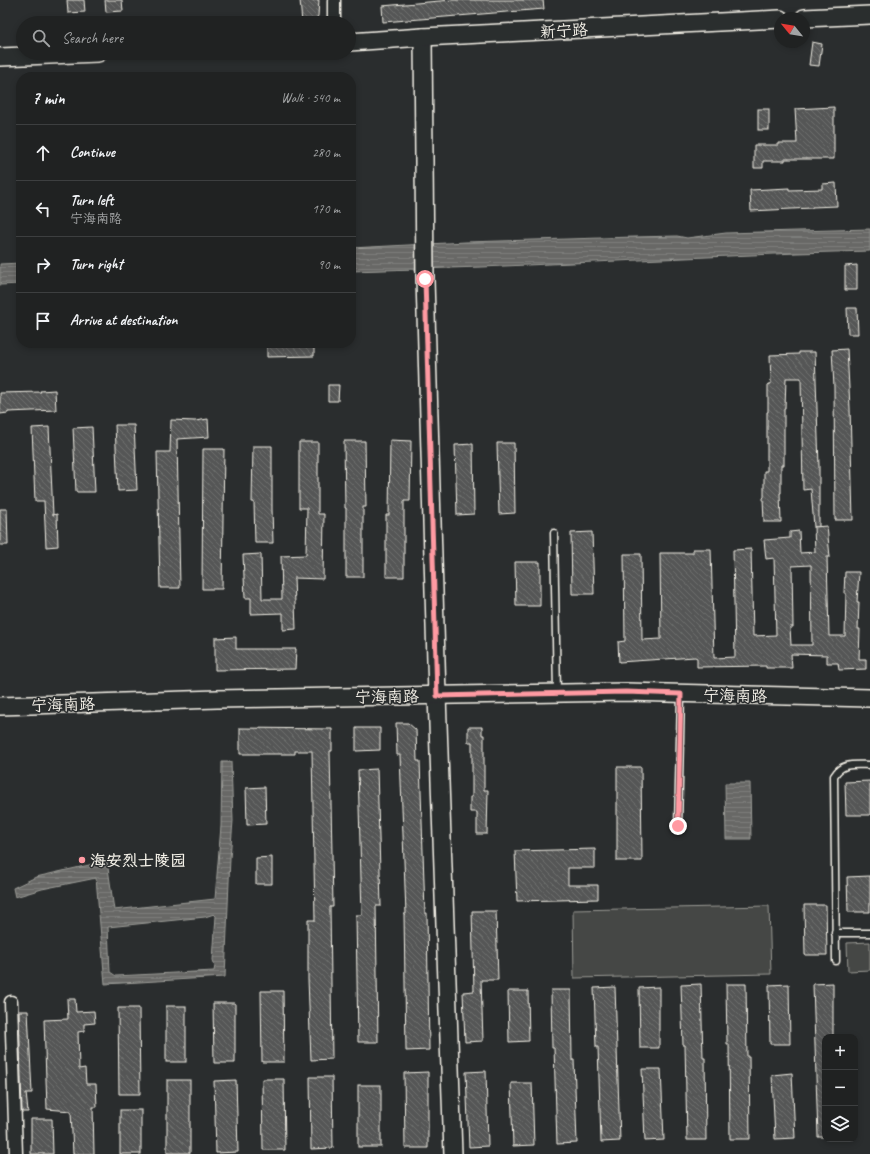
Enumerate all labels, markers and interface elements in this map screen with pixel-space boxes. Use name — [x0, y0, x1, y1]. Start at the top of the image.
north arrow — [774, 12, 810, 48]
search box — [16, 16, 356, 60]
street label: 新宁路 — [540, 20, 589, 42]
icon: search — [30, 27, 52, 49]
text: Search here — [62, 29, 123, 48]
text: 7 min — [32, 88, 65, 109]
text: Walk · 540 m — [281, 90, 340, 106]
icon: ahead — [32, 142, 54, 164]
text: Continue — [70, 143, 115, 162]
text: 280 m — [312, 145, 340, 161]
text: Turn left — [70, 191, 113, 210]
icon: left — [32, 198, 54, 220]
text: 170 m — [312, 201, 340, 217]
text: 宁海南路 — [70, 211, 122, 227]
icon: right — [32, 254, 54, 276]
text: Turn right — [70, 255, 123, 274]
text: 90 m — [318, 257, 340, 273]
route start — [416, 270, 434, 288]
icon: arrive — [32, 310, 54, 332]
text: Arrive at destination — [70, 311, 177, 330]
street label: 宁海南路 — [703, 685, 767, 707]
street label: 宁海南路 — [355, 686, 419, 708]
street label: 宁海南路 — [31, 694, 95, 716]
route end — [669, 817, 687, 835]
place label: 海安烈士陵园 — [90, 851, 186, 871]
marker: 海安烈士陵园 — [77, 855, 87, 865]
map controls — [822, 1034, 858, 1142]
button: + — [822, 1034, 858, 1070]
button: − — [822, 1070, 858, 1106]
button: layers — [822, 1106, 858, 1142]

